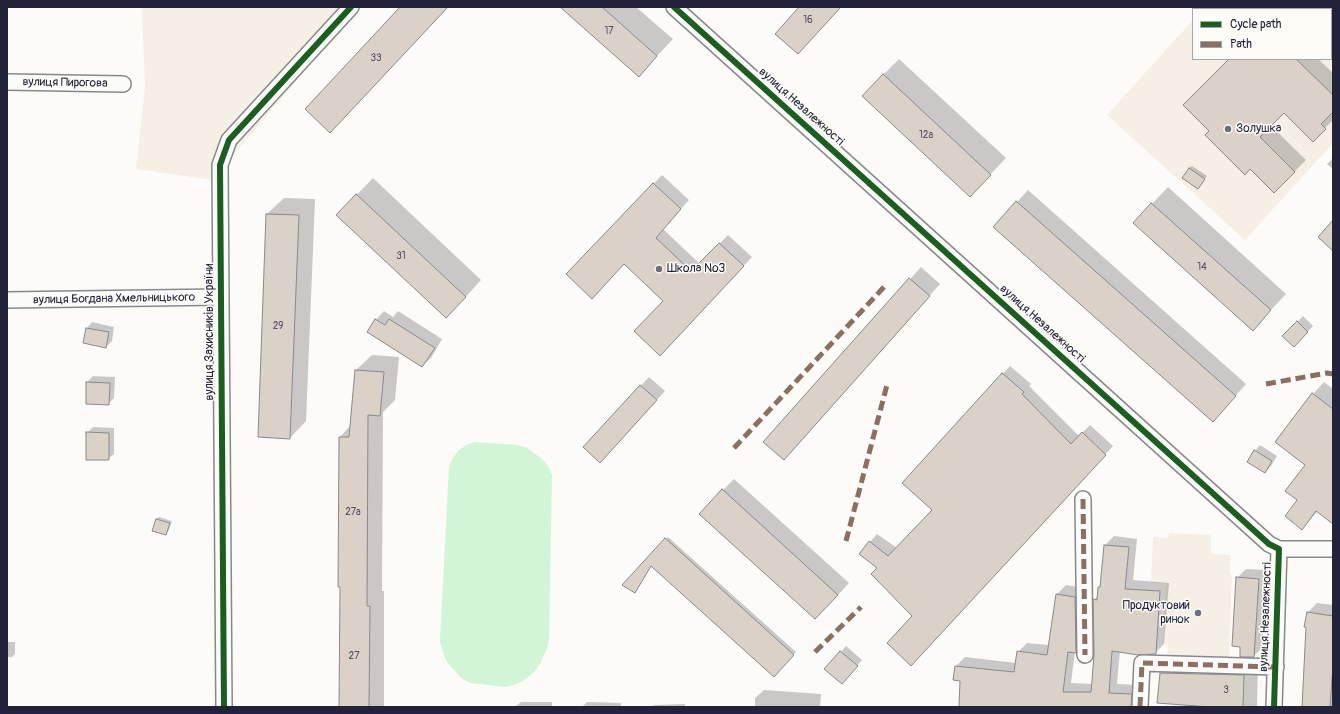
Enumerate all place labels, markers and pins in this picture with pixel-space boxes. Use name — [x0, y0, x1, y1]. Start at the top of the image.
place label: Золушка — [1236, 122, 1281, 136]
marker: Золушка — [1223, 124, 1233, 134]
place label: Школа №3 — [667, 262, 725, 276]
marker: Школа №3 — [654, 264, 664, 274]
place label: Продуктовий ринок — [1123, 599, 1190, 627]
marker: Продуктовий ринок — [1193, 608, 1203, 618]

